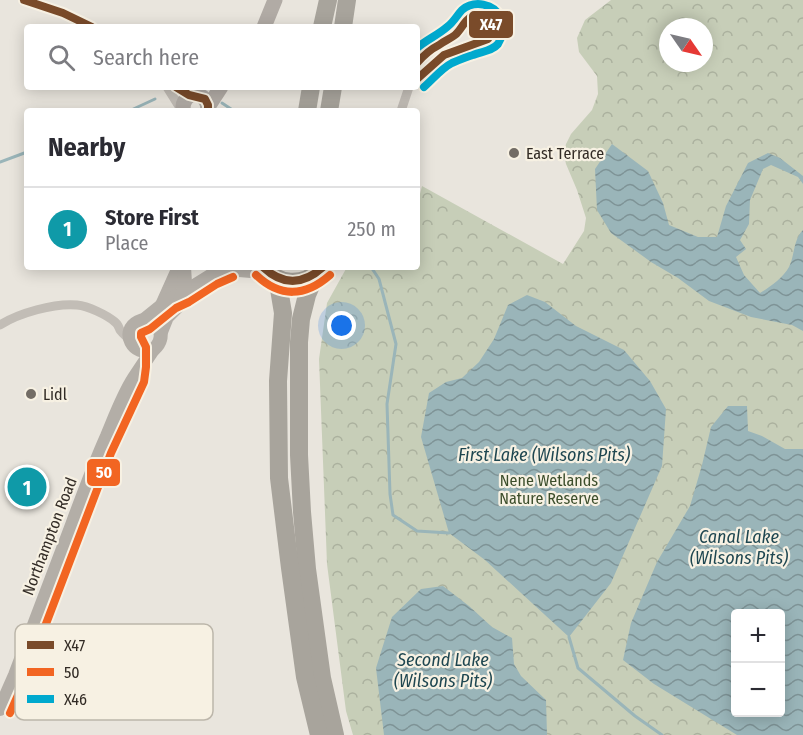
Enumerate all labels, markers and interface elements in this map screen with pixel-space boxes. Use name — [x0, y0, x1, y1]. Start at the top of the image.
line badge: X47 — [468, 10, 514, 39]
text: X47 — [479, 15, 503, 34]
north arrow — [659, 18, 713, 72]
search box — [24, 24, 420, 90]
icon: search — [45, 41, 78, 74]
text: Search here — [93, 44, 199, 71]
text: Nearby — [48, 132, 125, 163]
place label: East Terrace — [526, 144, 604, 163]
marker: East Terrace — [507, 146, 521, 160]
text: Store First — [105, 204, 199, 231]
text: 1 — [63, 217, 72, 241]
text: 250 m — [348, 217, 396, 241]
text: Place — [105, 231, 148, 255]
your location — [327, 311, 356, 340]
place label: Lidl — [43, 385, 67, 404]
marker: Lidl — [24, 387, 38, 401]
water label: First Lake (Wilsons Pits) — [458, 444, 630, 466]
line badge: 50 — [86, 458, 121, 487]
text: 50 — [96, 463, 113, 482]
pin: 1 — [8, 464, 46, 510]
park label: Nene Wetlands Nature Reserve — [499, 471, 599, 508]
street label: Northampton Road — [18, 475, 81, 598]
water label: Canal Lake (Wilsons Pits) — [690, 526, 788, 569]
map controls — [731, 609, 785, 717]
button: + — [731, 609, 785, 663]
legend — [15, 624, 213, 720]
text: X47 — [64, 636, 86, 655]
water label: Second Lake (Wilsons Pits) — [394, 649, 492, 692]
text: 50 — [64, 663, 80, 682]
button: − — [731, 663, 785, 717]
text: X46 — [64, 690, 87, 709]

